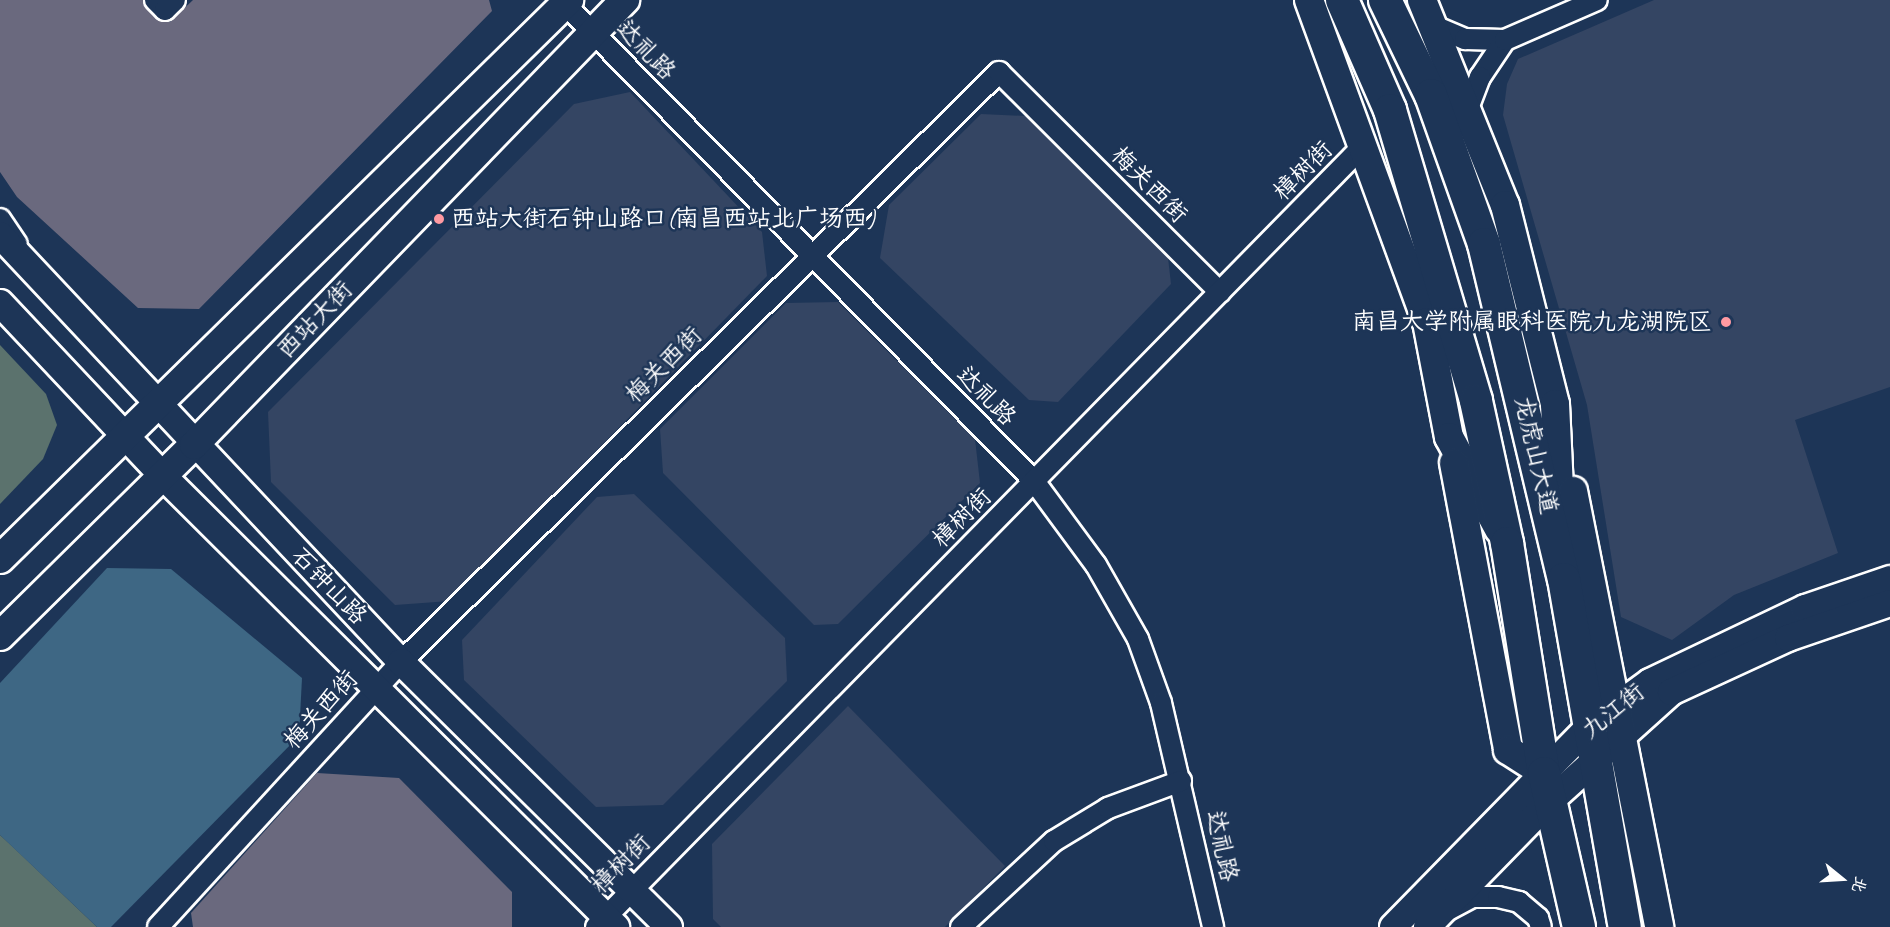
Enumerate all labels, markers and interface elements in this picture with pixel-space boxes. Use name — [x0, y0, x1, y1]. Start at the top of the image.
street label: 达礼路 — [611, 14, 681, 86]
street label: 樟树街 — [1267, 135, 1339, 207]
street label: 梅关西街 — [1105, 141, 1193, 229]
place label: 西站大街石钟山路口(南昌西站北广场西) — [451, 205, 875, 233]
marker: 西站大街石钟山路口(南昌西站北广场西) — [432, 212, 446, 226]
street label: 西站大街 — [271, 275, 359, 365]
place label: 南昌大学附属眼科医院九龙湖院区 — [1352, 308, 1712, 336]
marker: 南昌大学附属眼科医院九龙湖院区 — [1717, 313, 1735, 331]
street label: 梅关西街 — [620, 321, 708, 409]
street label: 达礼路 — [950, 360, 1022, 432]
street label: 龙虎山大道 — [1508, 393, 1564, 517]
street label: 樟树街 — [926, 482, 998, 554]
street label: 石钟山路 — [285, 541, 373, 631]
street label: 梅关西街 — [278, 665, 364, 755]
street label: 九江街 — [1576, 677, 1650, 745]
street label: 达礼路 — [1200, 808, 1244, 884]
street label: 樟树街 — [585, 828, 657, 900]
north arrow — [1812, 849, 1872, 909]
text: 北 — [1847, 874, 1871, 895]

